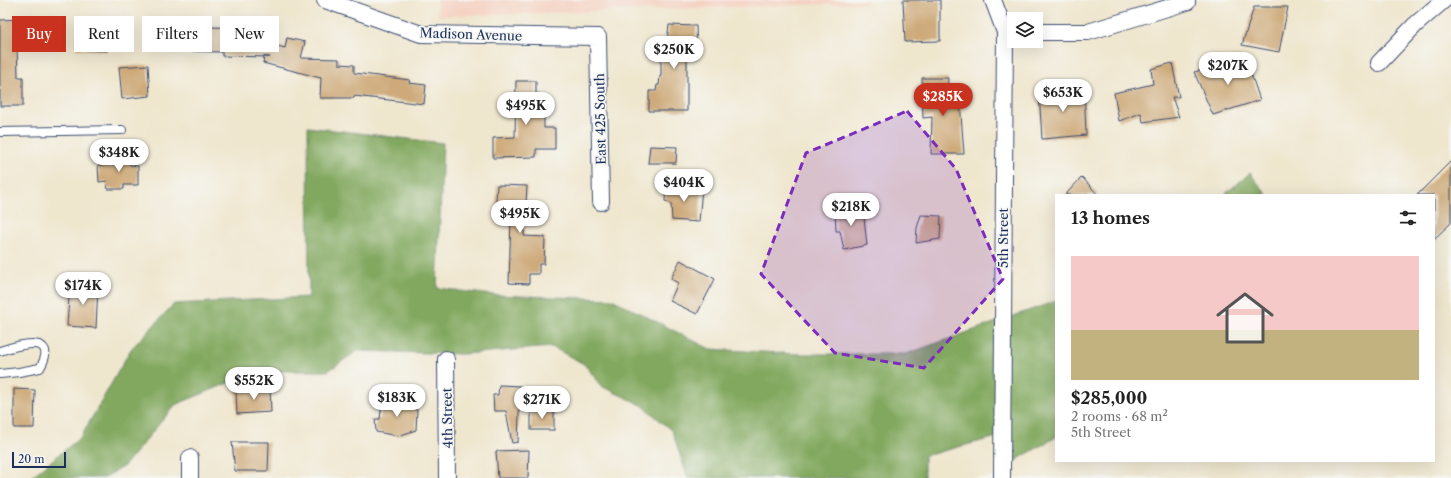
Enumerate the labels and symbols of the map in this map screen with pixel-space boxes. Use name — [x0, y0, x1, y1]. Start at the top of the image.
street label: Madison Avenue — [419, 24, 523, 44]
pin: $250K — [646, 36, 702, 70]
pin: $207K — [1200, 52, 1256, 86]
street label: East 425 South — [591, 73, 609, 165]
pin: $653K — [1035, 79, 1091, 113]
pin: $285K — [915, 83, 971, 117]
pin: $495K — [498, 92, 554, 126]
pin: $348K — [91, 139, 147, 173]
pin: $404K — [656, 169, 712, 203]
pin: $218K — [823, 193, 879, 227]
pin: $495K — [492, 200, 548, 234]
street label: 5th Street — [995, 208, 1011, 268]
pin: $174K — [55, 272, 111, 306]
pin: $552K — [226, 367, 282, 401]
pin: $183K — [369, 384, 425, 418]
pin: $271K — [514, 386, 570, 420]
street label: 4th Street — [438, 387, 456, 448]
scale bar — [12, 450, 66, 469]

